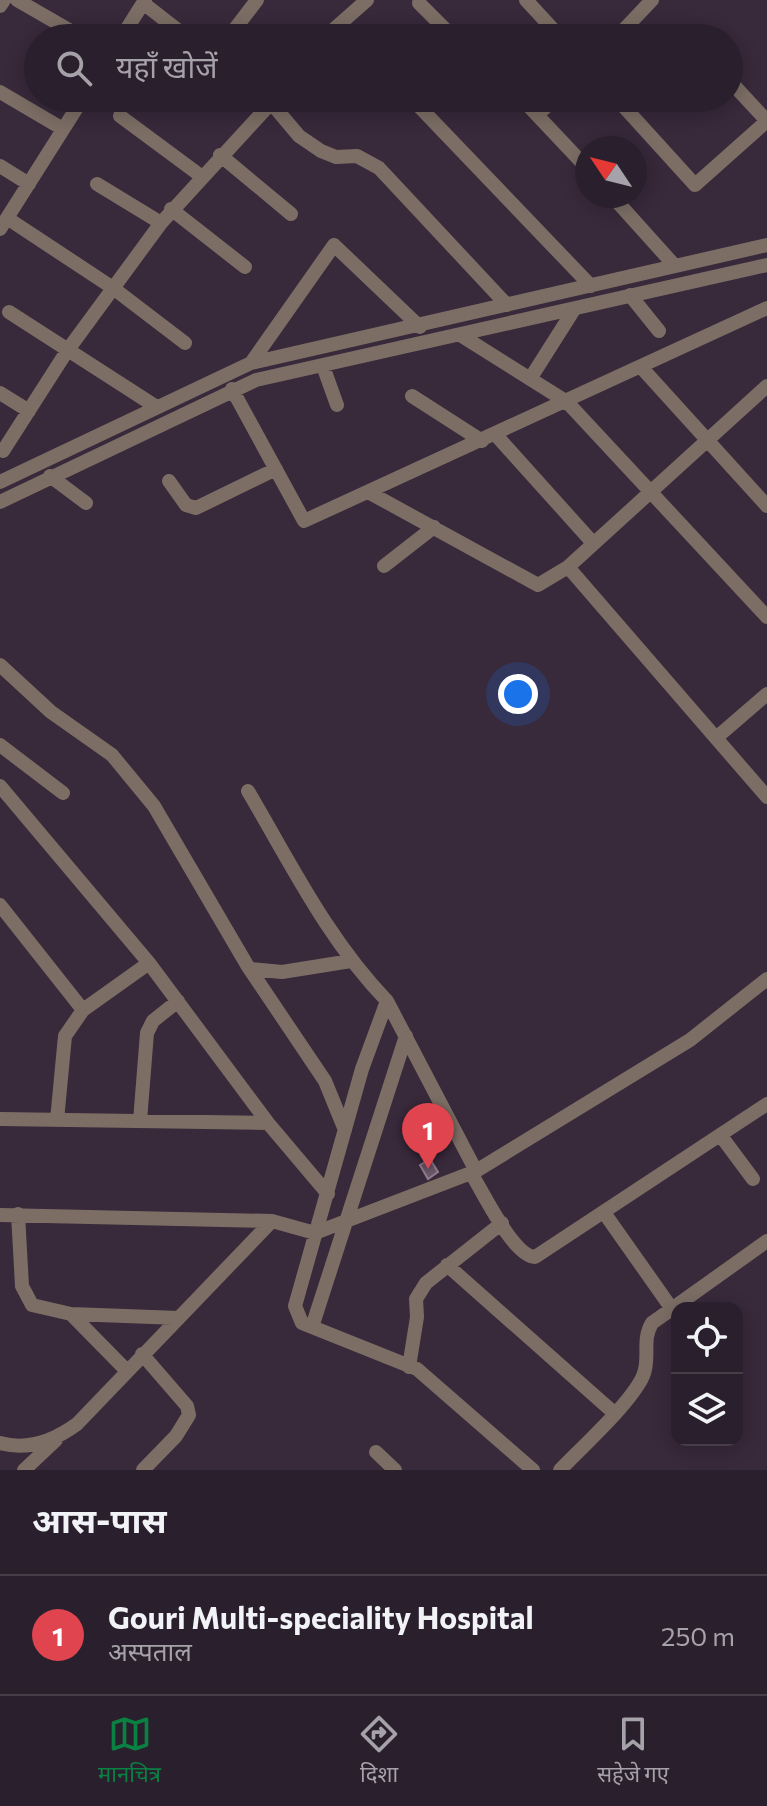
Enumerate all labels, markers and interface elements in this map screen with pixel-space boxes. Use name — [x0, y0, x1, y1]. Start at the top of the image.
search box — [24, 24, 743, 112]
icon: search — [52, 46, 96, 90]
text: यहाँ खोजें — [116, 47, 217, 84]
north arrow — [575, 136, 647, 208]
your location — [498, 674, 538, 714]
pin: 1 — [402, 1103, 454, 1169]
map controls — [671, 1302, 743, 1446]
button: locate — [671, 1302, 743, 1374]
button: layers — [671, 1374, 743, 1446]
text: आस-पास — [32, 1498, 167, 1540]
text: Gouri Multi-speciality Hospital — [108, 1598, 534, 1635]
text: 1 — [52, 1620, 64, 1651]
text: 250 m — [661, 1620, 735, 1651]
text: अस्पताल — [108, 1635, 192, 1666]
tab: मानचित्र — [98, 1712, 161, 1791]
tab: दिशा — [357, 1712, 401, 1791]
tab: सहेजे गए — [597, 1712, 669, 1791]

